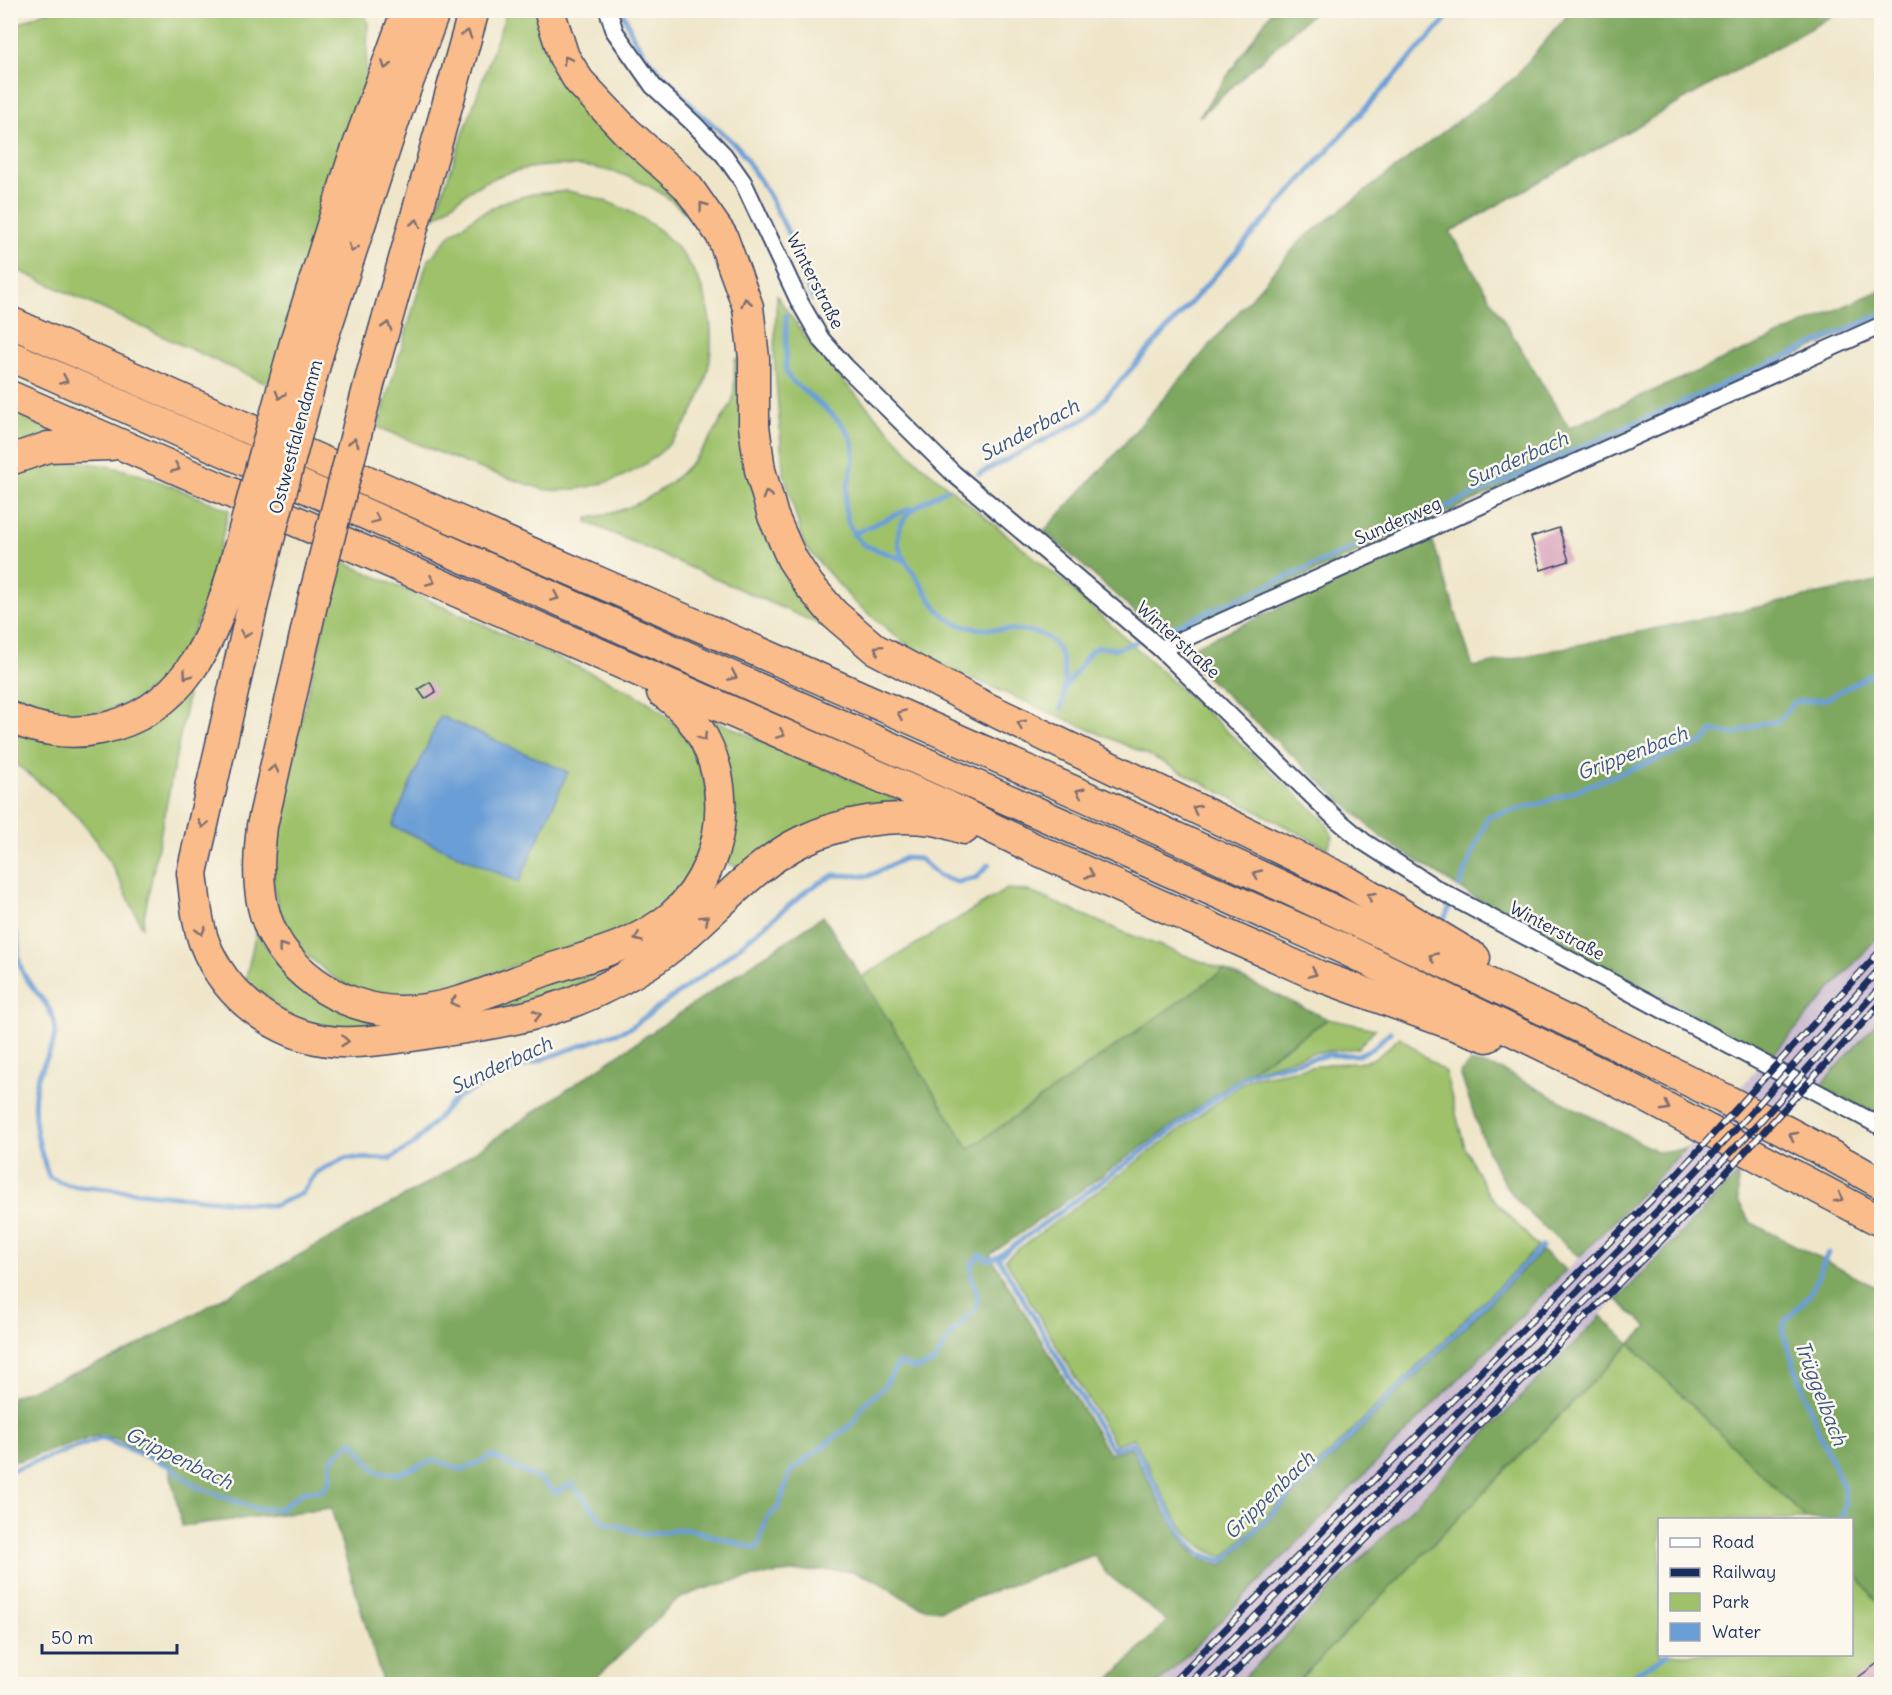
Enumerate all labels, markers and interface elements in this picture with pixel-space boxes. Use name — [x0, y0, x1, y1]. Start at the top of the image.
one-way arrow — [460, 29, 472, 40]
one-way arrow — [563, 56, 574, 66]
one-way arrow — [380, 59, 393, 70]
one-way arrow — [699, 202, 710, 213]
one-way arrow — [409, 218, 421, 228]
street label: Winterstraße — [781, 229, 849, 333]
one-way arrow — [348, 242, 360, 253]
one-way arrow — [741, 297, 754, 307]
one-way arrow — [379, 321, 392, 332]
street label: Ostwestfalendamm — [264, 357, 327, 517]
one-way arrow — [57, 372, 68, 384]
one-way arrow — [275, 389, 287, 400]
water label: Sunderbach — [975, 393, 1083, 466]
water label: Sunderbach — [1462, 425, 1572, 492]
one-way arrow — [346, 437, 359, 447]
one-way arrow — [170, 461, 181, 473]
one-way arrow — [762, 490, 774, 501]
street label: Sunderweg — [1351, 491, 1445, 550]
one-way arrow — [370, 512, 381, 524]
one-way arrow — [425, 574, 436, 586]
one-way arrow — [548, 590, 559, 602]
street label: Winterstraße — [1132, 596, 1225, 683]
one-way arrow — [240, 629, 253, 639]
one-way arrow — [874, 645, 884, 657]
one-way arrow — [183, 668, 194, 679]
one-way arrow — [727, 669, 738, 681]
one-way arrow — [896, 709, 907, 721]
one-way arrow — [1016, 720, 1027, 732]
water label: Grippenbach — [1573, 720, 1691, 785]
one-way arrow — [774, 727, 785, 739]
one-way arrow — [696, 731, 708, 741]
one-way arrow — [267, 764, 280, 774]
one-way arrow — [1075, 788, 1086, 800]
one-way arrow — [1192, 804, 1203, 816]
one-way arrow — [197, 819, 210, 829]
one-way arrow — [1084, 867, 1095, 879]
one-way arrow — [1252, 870, 1263, 882]
one-way arrow — [1367, 891, 1377, 903]
street label: Winterstraße — [1506, 896, 1609, 965]
one-way arrow — [699, 915, 709, 926]
one-way arrow — [193, 926, 206, 936]
one-way arrow — [634, 931, 645, 943]
one-way arrow — [279, 942, 290, 953]
one-way arrow — [1428, 953, 1439, 965]
one-way arrow — [1307, 966, 1318, 978]
one-way arrow — [449, 995, 460, 1007]
one-way arrow — [532, 1009, 542, 1022]
water label: Sunderbach — [446, 1030, 556, 1099]
one-way arrow — [340, 1034, 349, 1047]
one-way arrow — [1660, 1100, 1671, 1112]
one-way arrow — [1789, 1132, 1800, 1143]
one-way arrow — [1833, 1191, 1843, 1202]
water label: Trüggelbach — [1790, 1337, 1853, 1449]
water label: Grippenbach — [121, 1421, 237, 1494]
water label: Grippenbach — [1218, 1445, 1320, 1544]
legend — [1658, 1518, 1853, 1656]
text: Road — [1712, 1530, 1755, 1553]
text: Railway — [1712, 1560, 1776, 1583]
text: Park — [1712, 1590, 1749, 1613]
scale bar — [42, 1617, 177, 1655]
text: Water — [1712, 1620, 1762, 1643]
text: 50 m — [51, 1626, 93, 1649]

